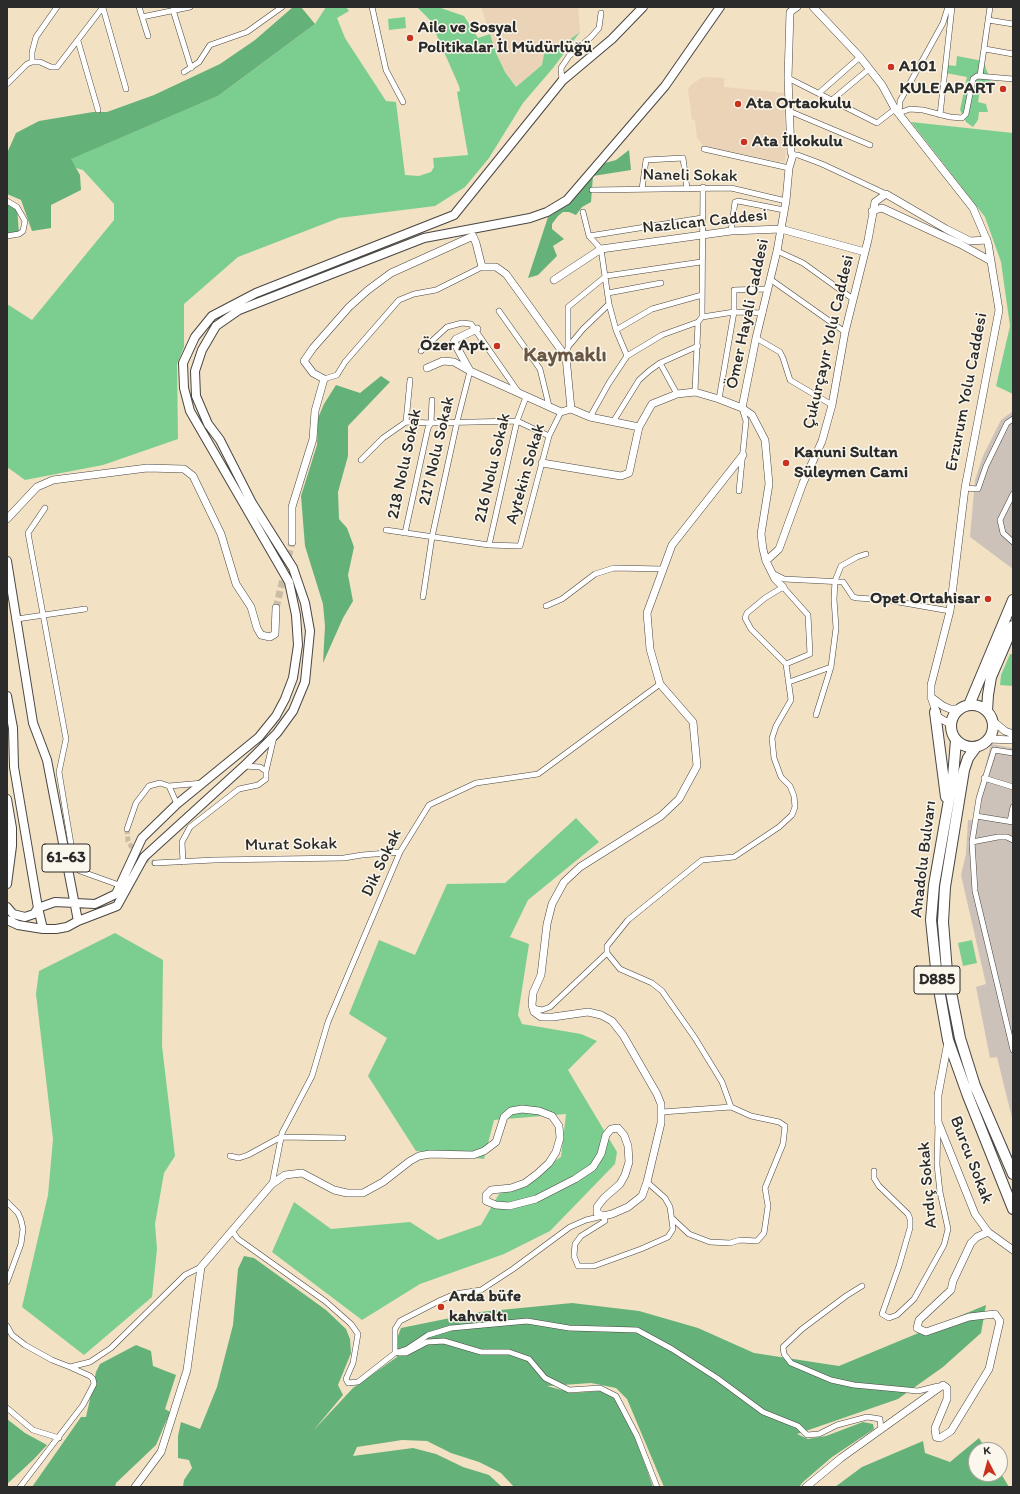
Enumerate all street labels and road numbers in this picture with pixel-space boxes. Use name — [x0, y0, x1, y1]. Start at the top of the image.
street label: Naneli Sokak — [642, 165, 738, 187]
street label: Nazlıcan Caddesi — [642, 205, 768, 239]
street label: Ömer Hayali Caddesi — [722, 237, 774, 391]
street label: Çukurçayır Yolu Caddesi — [799, 253, 859, 431]
street label: Erzurum Yolu Caddesi — [942, 311, 992, 473]
street label: 217 Nolu Sokak — [415, 394, 459, 508]
street label: 218 Nolu Sokak — [383, 407, 427, 521]
street label: 216 Nolu Sokak — [470, 411, 516, 525]
street label: Aytekin Sokak — [502, 421, 550, 527]
street label: Anadolu Bulvarı — [907, 799, 941, 919]
street label: Dik Sokak — [357, 826, 407, 900]
street label: Murat Sokak — [245, 834, 337, 856]
road number: 61-63 — [42, 844, 90, 872]
road number: D885 — [914, 966, 960, 994]
street label: Burcu Sokak — [945, 1113, 997, 1207]
street label: Ardıç Sokak — [914, 1141, 942, 1229]

